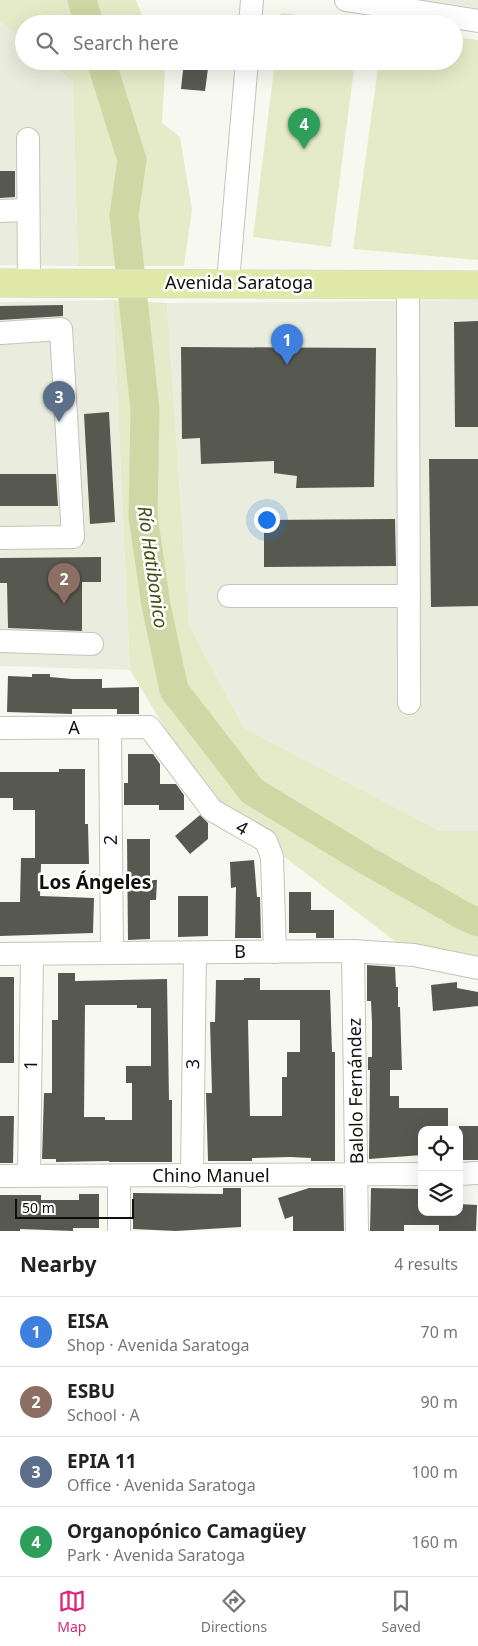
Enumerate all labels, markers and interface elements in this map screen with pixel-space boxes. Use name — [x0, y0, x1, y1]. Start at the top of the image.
search box — [15, 15, 463, 70]
icon: search — [33, 29, 61, 57]
text: Search here — [73, 30, 179, 56]
pin: 4 — [288, 108, 320, 149]
street label: Avenida Saratoga — [165, 270, 313, 294]
pin: 1 — [271, 324, 303, 365]
pin: 3 — [43, 381, 75, 422]
water label: Río Hatibonico — [132, 504, 174, 630]
your location — [254, 507, 280, 533]
pin: 2 — [48, 563, 80, 604]
street label: A — [68, 715, 80, 739]
street label: 4 — [232, 814, 253, 840]
street label: 2 — [98, 835, 122, 845]
district label: Los Ángeles — [39, 869, 151, 895]
street label: B — [234, 939, 246, 963]
street label: Balolo Fernández — [342, 1018, 368, 1164]
street label: 3 — [180, 1059, 204, 1069]
street label: 1 — [18, 1060, 42, 1070]
map controls — [418, 1126, 463, 1216]
button: locate — [418, 1126, 463, 1171]
street label: Chino Manuel — [152, 1163, 270, 1187]
button: layers — [418, 1171, 463, 1216]
scale bar — [15, 1196, 134, 1219]
text: 50 m — [22, 1198, 55, 1217]
text: Nearby — [20, 1250, 96, 1278]
text: 4 results — [394, 1253, 458, 1275]
text: EISA — [67, 1308, 109, 1334]
text: 1 — [31, 1321, 41, 1343]
text: 70 m — [421, 1321, 458, 1343]
text: Shop · Avenida Saratoga — [67, 1334, 249, 1356]
text: ESBU — [67, 1378, 115, 1404]
text: 2 — [31, 1391, 41, 1413]
text: 90 m — [421, 1391, 458, 1413]
text: School · A — [67, 1404, 140, 1426]
text: EPIA 11 — [67, 1448, 137, 1474]
text: 3 — [31, 1461, 41, 1483]
text: 100 m — [411, 1461, 458, 1483]
text: Office · Avenida Saratoga — [67, 1474, 256, 1496]
text: Organopónico Camagüey — [67, 1518, 306, 1544]
text: 4 — [31, 1531, 41, 1553]
text: 160 m — [411, 1531, 458, 1553]
text: Park · Avenida Saratoga — [67, 1544, 245, 1566]
tab: Map — [57, 1587, 86, 1636]
tab: Directions — [201, 1587, 267, 1636]
tab: Saved — [382, 1587, 421, 1636]

